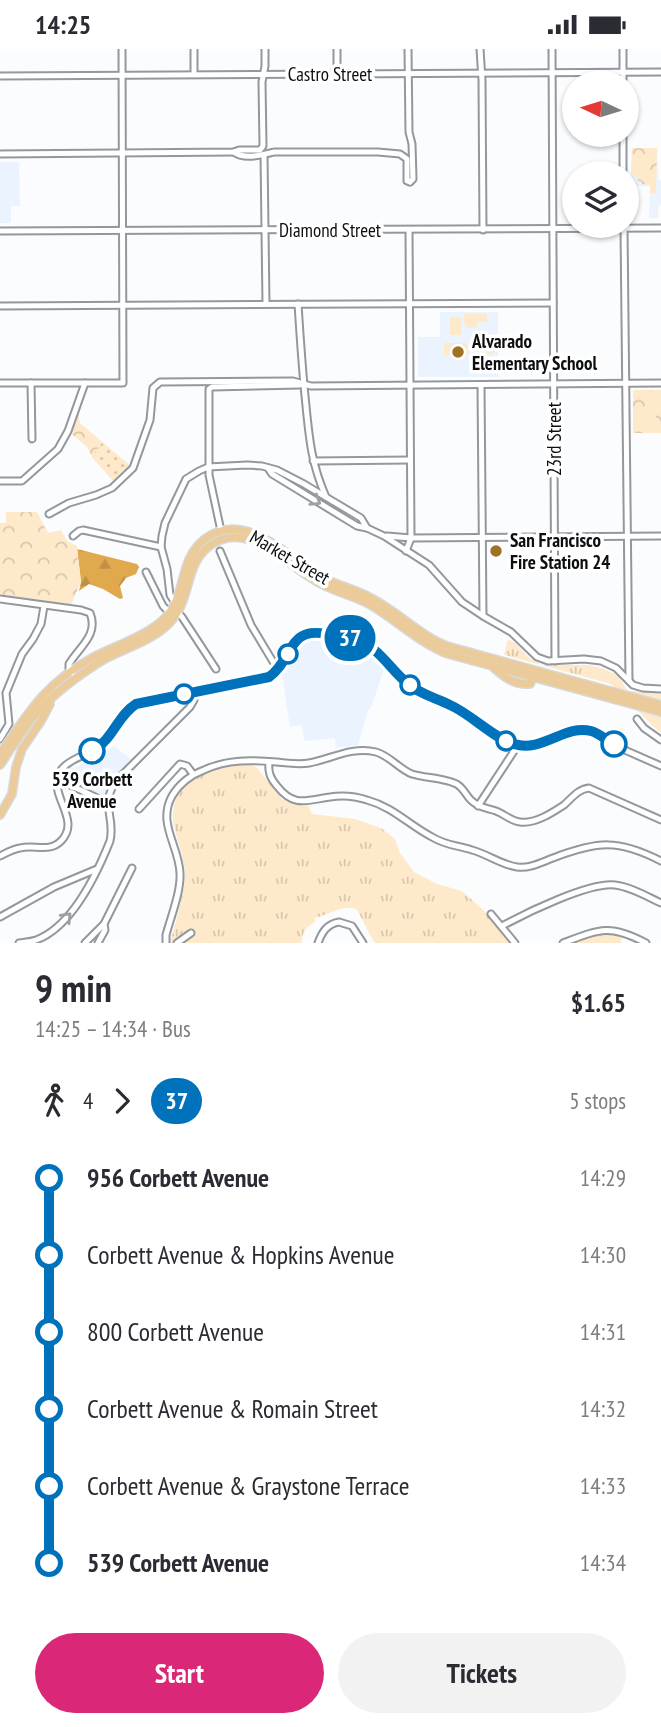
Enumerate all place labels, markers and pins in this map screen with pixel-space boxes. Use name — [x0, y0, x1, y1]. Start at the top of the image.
place label: Alvarado Elementary School — [471, 329, 597, 375]
marker: Alvarado Elementary School — [450, 344, 466, 360]
place label: San Francisco Fire Station 24 — [510, 528, 610, 574]
marker: San Francisco Fire Station 24 — [488, 543, 504, 559]
unlabelled marker — [278, 644, 298, 664]
unlabelled marker — [400, 675, 420, 695]
unlabelled marker — [174, 684, 194, 704]
unlabelled marker — [496, 731, 516, 751]
unlabelled marker — [601, 731, 627, 757]
marker: 539 Corbett Avenue — [79, 738, 105, 764]
place label: 539 Corbett Avenue — [52, 767, 133, 813]

